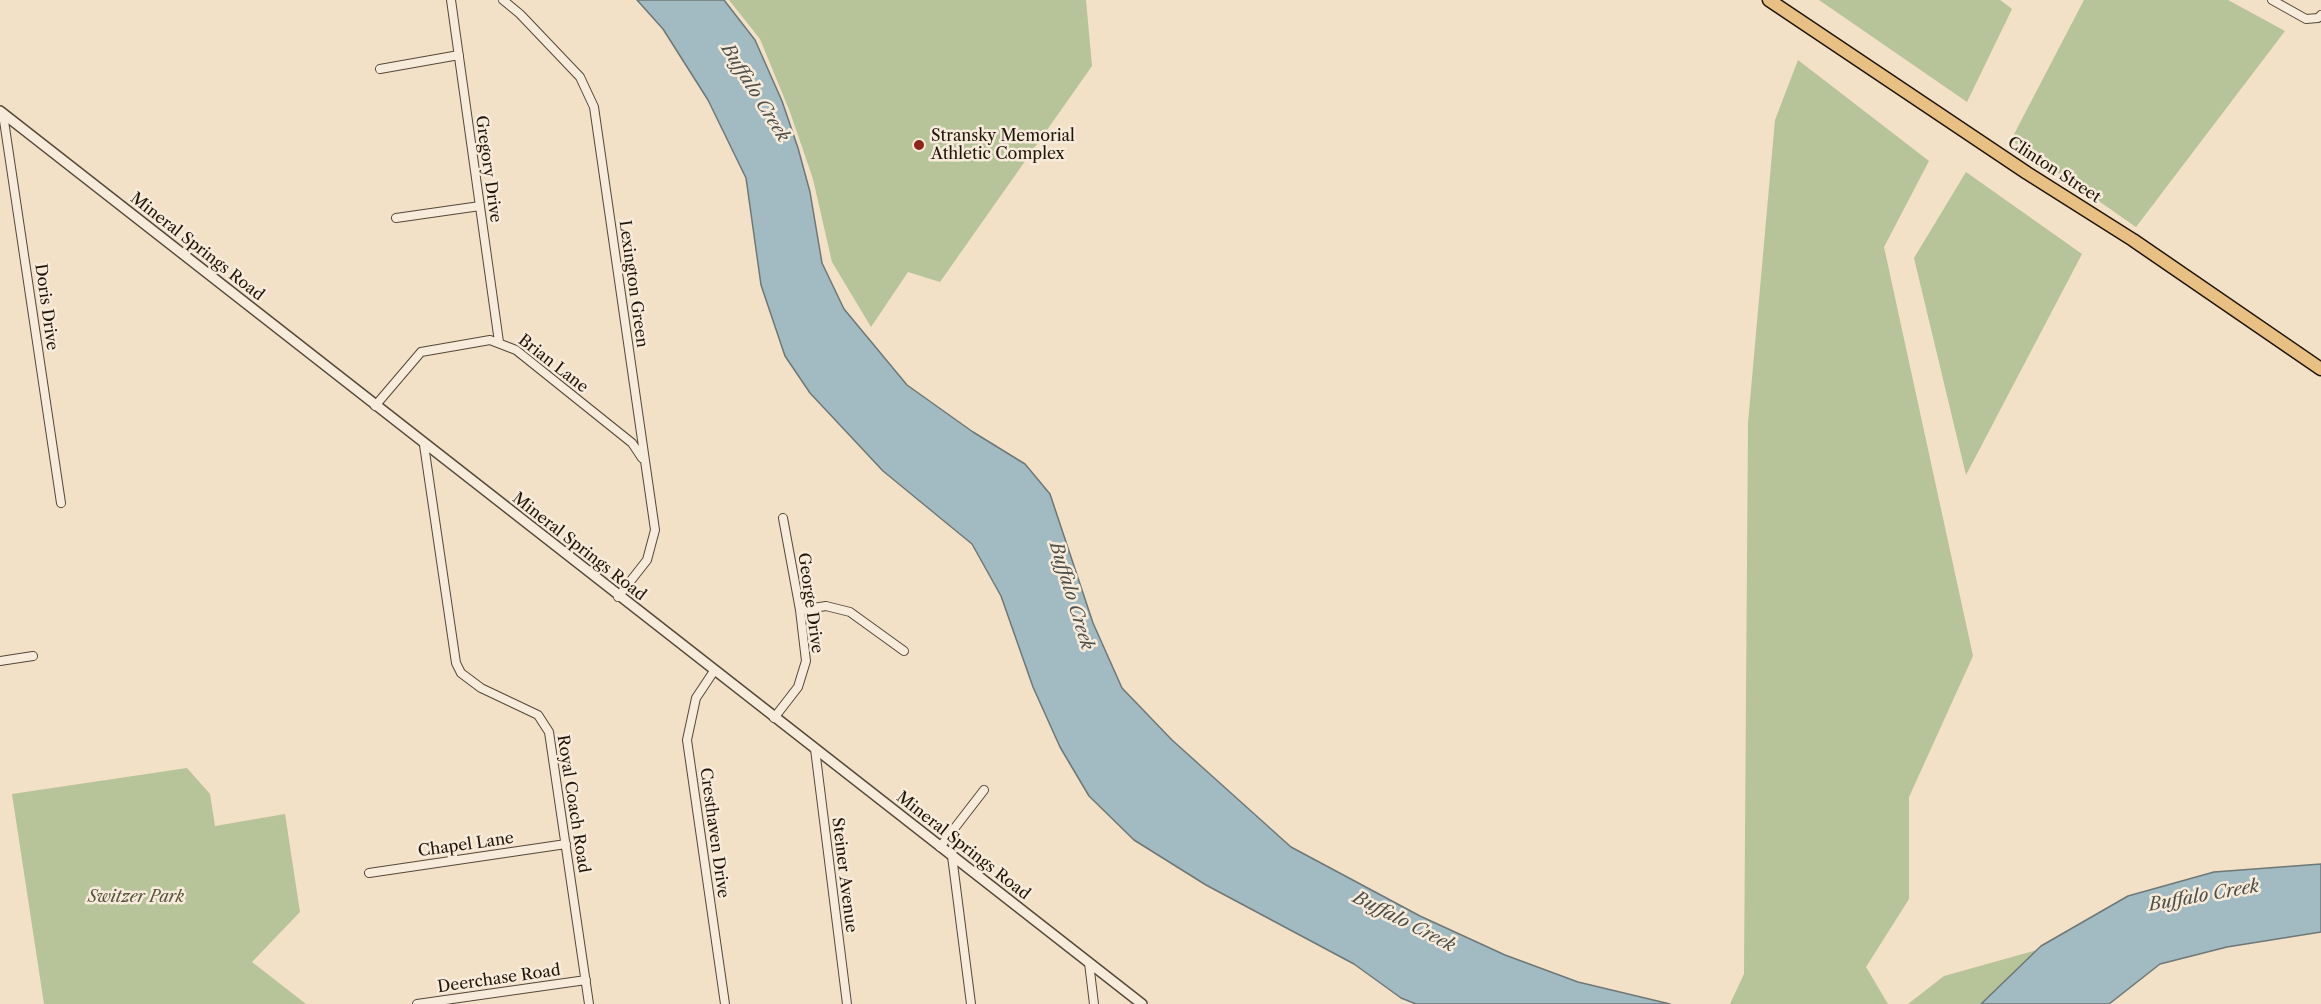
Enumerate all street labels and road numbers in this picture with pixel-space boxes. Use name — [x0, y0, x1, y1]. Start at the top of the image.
street label: Gregory Drive — [471, 114, 505, 224]
street label: Clinton Street — [2004, 133, 2104, 207]
street label: Mineral Springs Road — [126, 189, 268, 305]
street label: Lexington Green — [615, 219, 651, 349]
street label: Doris Drive — [30, 262, 62, 352]
street label: Brian Lane — [514, 331, 592, 397]
street label: Mineral Springs Road — [508, 489, 650, 605]
street label: George Drive — [793, 551, 827, 655]
street label: Royal Coach Road — [553, 734, 593, 874]
street label: Cresthaven Drive — [695, 767, 733, 899]
street label: Mineral Springs Road — [892, 788, 1034, 904]
street label: Steiner Avenue — [827, 816, 861, 934]
street label: Chapel Lane — [417, 829, 515, 861]
street label: Deerchase Road — [436, 961, 562, 997]

